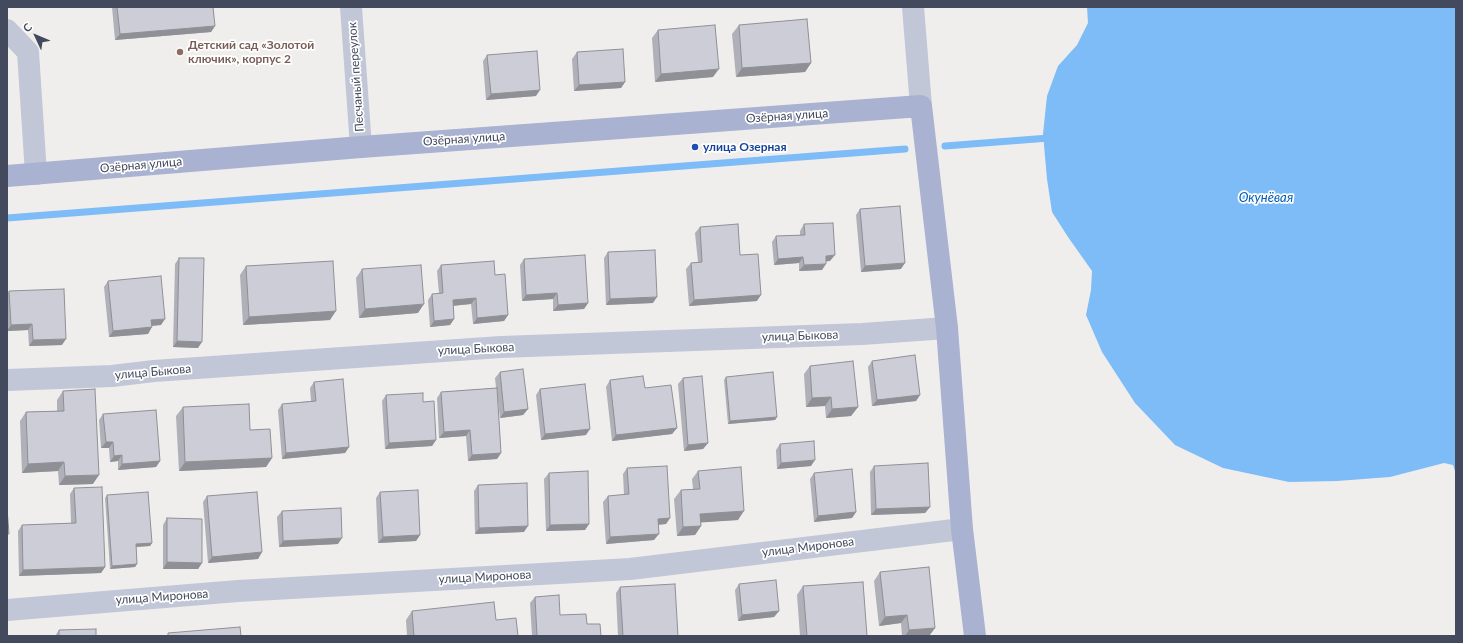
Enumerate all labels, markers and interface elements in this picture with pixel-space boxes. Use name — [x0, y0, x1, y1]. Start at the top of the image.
north arrow — [16, 16, 56, 56]
text: С — [20, 20, 34, 34]
street label: Песчаный переулок — [345, 22, 367, 132]
place label: Детский сад «Золотой ключик», корпус 2 — [188, 38, 314, 66]
marker: Детский сад «Золотой ключик», корпус 2 — [175, 47, 185, 57]
street label: Озёрная улица — [745, 106, 829, 126]
street label: Озёрная улица — [422, 129, 506, 149]
place label: улица Озерная — [703, 140, 787, 154]
marker: улица Озерная — [690, 142, 700, 152]
street label: Озёрная улица — [99, 154, 183, 176]
water label: Окунёвая — [1239, 190, 1293, 206]
street label: улица Быкова — [762, 327, 838, 345]
street label: улица Быкова — [437, 340, 515, 358]
street label: улица Быкова — [114, 361, 192, 383]
street label: улица Миронова — [761, 534, 855, 560]
street label: улица Миронова — [438, 567, 532, 587]
street label: улица Миронова — [115, 587, 209, 607]

